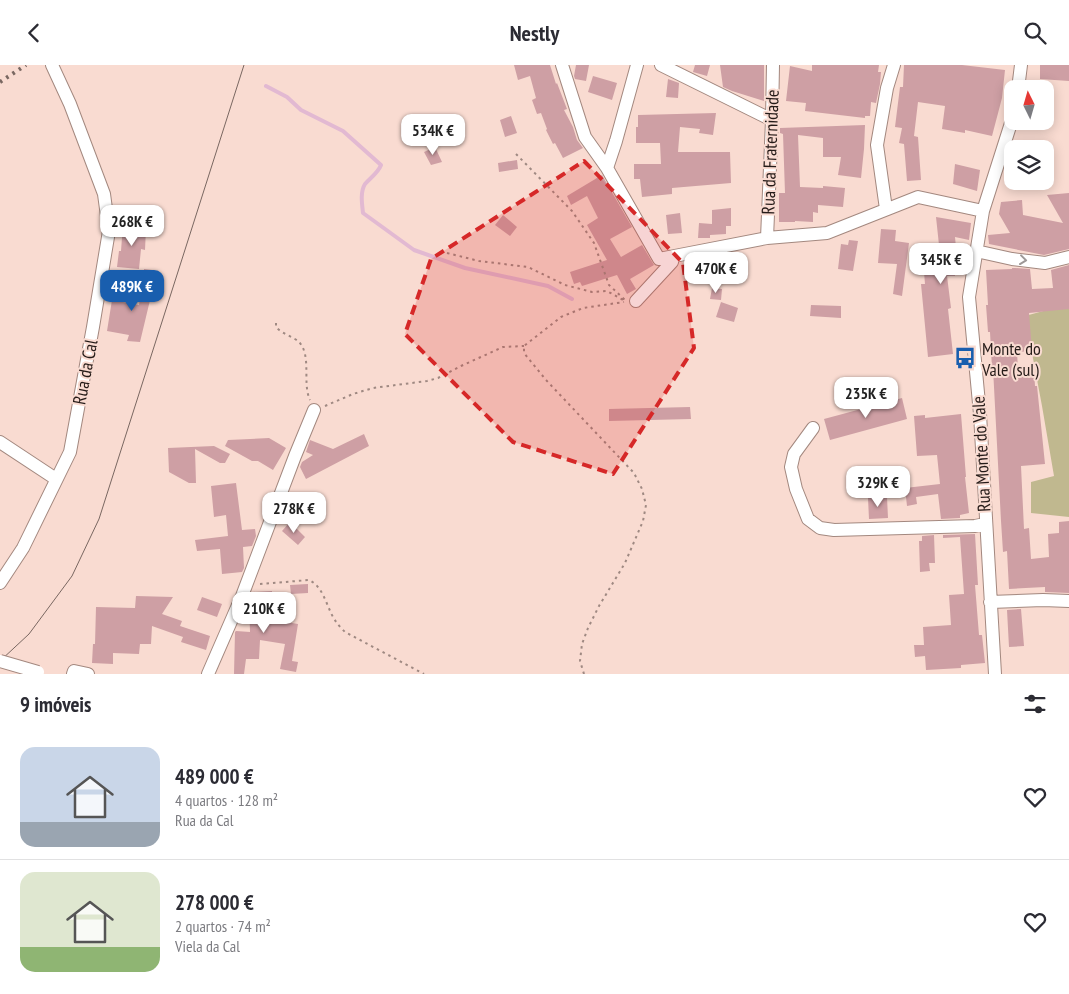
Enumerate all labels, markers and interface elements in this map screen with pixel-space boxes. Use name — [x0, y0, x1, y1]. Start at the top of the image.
icon: back — [20, 19, 48, 47]
text: Nestly — [510, 19, 559, 47]
icon: search — [1021, 19, 1049, 47]
north arrow — [1004, 80, 1054, 130]
map controls — [1004, 80, 1054, 190]
street label: Rua da Fraternidade — [756, 89, 784, 215]
pin: 534K € — [392, 113, 474, 156]
text: 534K € — [412, 120, 454, 140]
button: layers — [1004, 140, 1054, 190]
pin: 268K € — [91, 205, 173, 247]
text: 268K € — [111, 211, 153, 231]
pin: 345K € — [900, 243, 982, 285]
text: 345K € — [920, 249, 962, 269]
pin: 470K € — [675, 251, 757, 294]
one-way arrow — [1019, 254, 1027, 265]
text: 470K € — [695, 258, 737, 278]
pin: 489K € — [91, 269, 173, 312]
text: 489K € — [111, 276, 153, 296]
street label: Rua da Cal — [67, 337, 103, 406]
place label: Monte do Vale (sul) — [981, 337, 1041, 381]
bus stop icon: Monte do Vale (sul) — [952, 345, 978, 371]
pin: 235K € — [825, 377, 907, 419]
text: 235K € — [845, 383, 887, 403]
street label: Rua Monte do Vale — [966, 395, 996, 513]
pin: 329K € — [837, 465, 919, 508]
text: 329K € — [857, 472, 899, 492]
pin: 278K € — [253, 491, 335, 534]
text: 278K € — [273, 498, 315, 518]
pin: 210K € — [223, 591, 305, 634]
text: 210K € — [243, 598, 285, 618]
icon: filters — [1021, 690, 1049, 718]
text: 9 imóveis — [20, 691, 91, 718]
text: 489 000 € — [175, 763, 254, 790]
icon: home — [60, 767, 120, 827]
icon: heart — [1021, 783, 1049, 811]
text: 4 quartos · 128 m² — [175, 790, 278, 810]
text: Rua da Cal — [175, 810, 233, 830]
text: 278 000 € — [175, 889, 254, 916]
icon: home — [60, 892, 120, 952]
icon: heart — [1021, 908, 1049, 936]
text: 2 quartos · 74 m² — [175, 916, 271, 936]
text: Viela da Cal — [175, 936, 240, 956]

